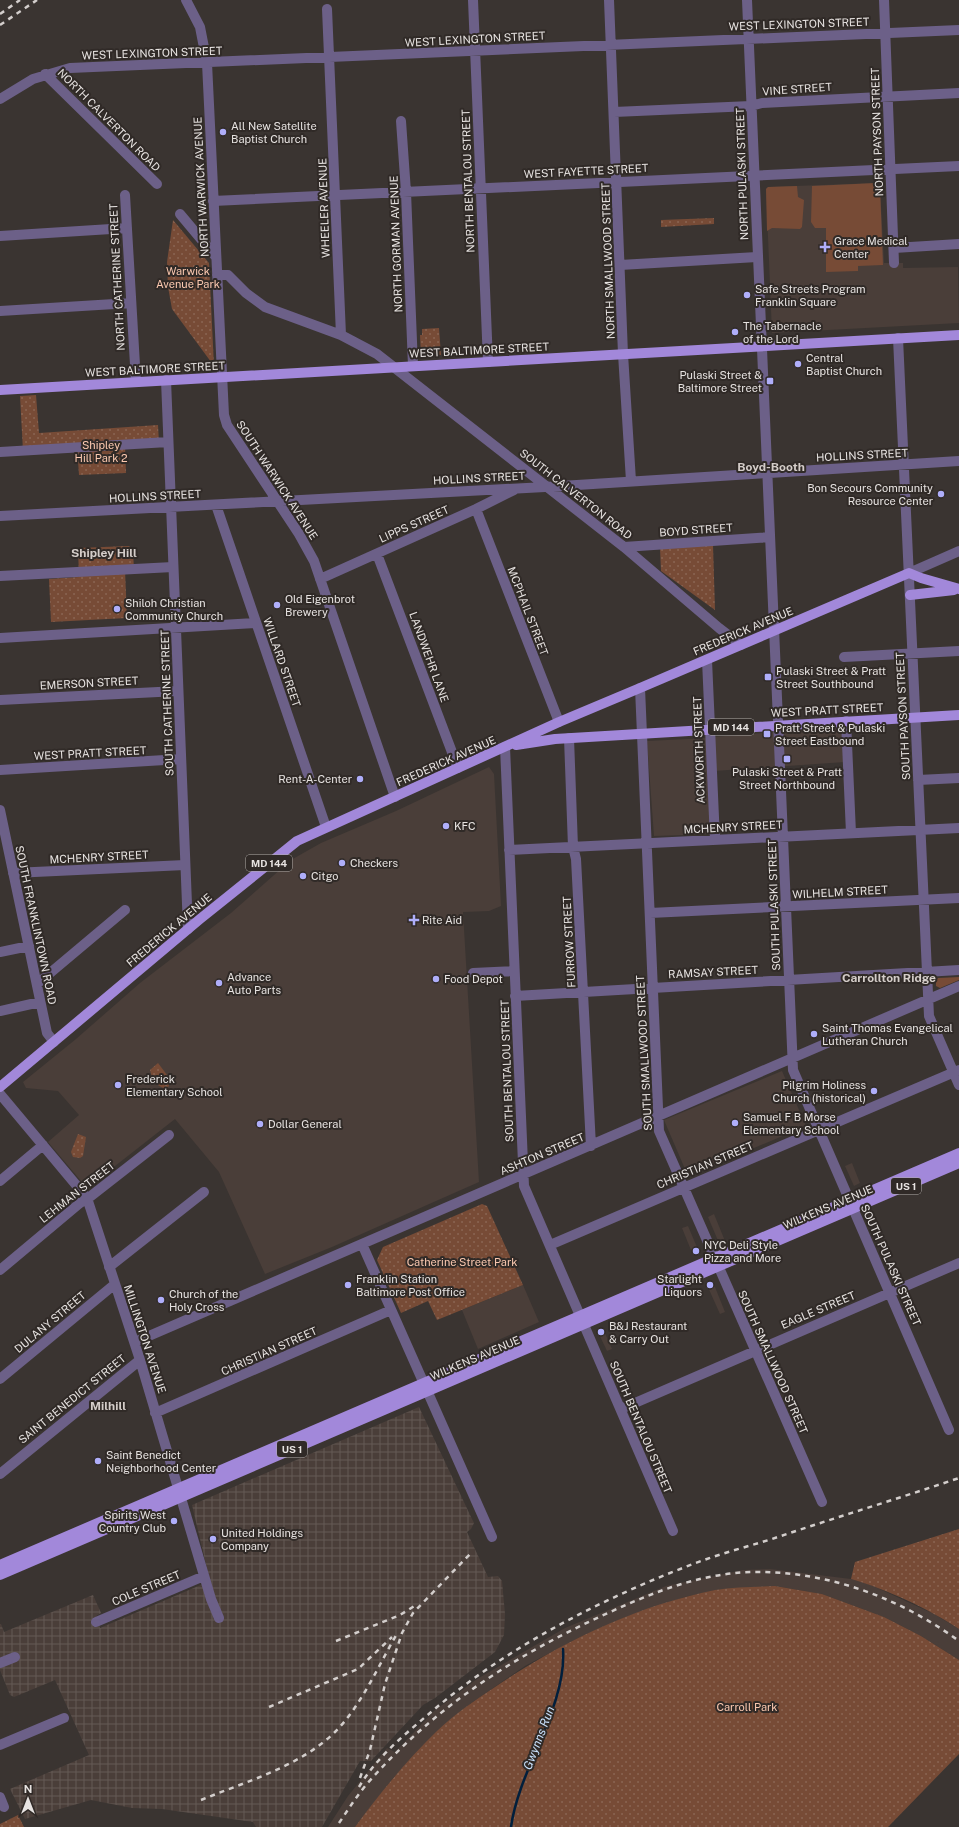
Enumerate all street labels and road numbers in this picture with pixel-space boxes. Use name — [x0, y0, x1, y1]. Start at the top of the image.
street label: WEST LEXINGTON STREET — [728, 16, 870, 32]
street label: WEST LEXINGTON STREET — [404, 29, 546, 49]
street label: WEST LEXINGTON STREET — [81, 45, 223, 61]
street label: NORTH CALVERTON ROAD — [55, 66, 163, 174]
street label: NORTH PAYSON STREET — [869, 67, 885, 197]
street label: VINE STREET — [762, 81, 833, 97]
street label: NORTH PULASKI STREET — [734, 107, 750, 240]
street label: NORTH BENTALOU STREET — [459, 109, 476, 253]
street label: NORTH WARWICK AVENUE — [191, 117, 211, 257]
street label: WHEELER AVENUE — [316, 158, 332, 258]
street label: WEST FAYETTE STREET — [523, 162, 649, 180]
street label: NORTH GORMAN AVENUE — [388, 175, 404, 313]
street label: NORTH SMALLWOOD STREET — [599, 182, 617, 339]
street label: NORTH CATHERINE STREET — [107, 203, 127, 351]
street label: WEST BALTIMORE STREET — [409, 340, 550, 360]
street label: WEST BALTIMORE STREET — [85, 359, 226, 379]
street label: SOUTH WARWICK AVENUE — [234, 418, 320, 542]
street label: SOUTH CALVERTON ROAD — [518, 447, 635, 542]
street label: HOLLINS STREET — [816, 447, 909, 463]
street label: HOLLINS STREET — [433, 470, 526, 486]
street label: HOLLINS STREET — [109, 488, 202, 504]
street label: LIPPS STREET — [377, 503, 451, 545]
street label: BOYD STREET — [659, 521, 734, 539]
street label: MCPHAIL STREET — [506, 565, 551, 658]
street label: FREDERICK AVENUE — [691, 604, 795, 657]
street label: LANDWEHR LANE — [407, 610, 451, 704]
street label: WILLARD STREET — [261, 616, 303, 709]
street label: SOUTH CATHERINE STREET — [158, 629, 176, 776]
street label: SOUTH PAYSON STREET — [894, 651, 912, 780]
street label: EMERSON STREET — [39, 674, 139, 692]
street label: ACKWORTH STREET — [691, 696, 707, 804]
street label: WEST PRATT STREET — [770, 701, 884, 719]
road number: MD 144 — [708, 719, 754, 735]
street label: FREDERICK AVENUE — [395, 734, 498, 788]
street label: WEST PRATT STREET — [33, 744, 147, 762]
street label: MCHENRY STREET — [683, 818, 783, 836]
street label: SOUTH PULASKI STREET — [766, 839, 782, 971]
street label: SOUTH FRANKLINTOWN ROAD — [13, 844, 59, 1006]
street label: MCHENRY STREET — [49, 848, 149, 866]
road number: MD 144 — [246, 855, 292, 871]
street label: WILHELM STREET — [792, 883, 889, 900]
street label: FREDERICK AVENUE — [124, 891, 214, 969]
street label: FURROW STREET — [561, 895, 577, 988]
street label: RAMSAY STREET — [668, 964, 759, 980]
street label: SOUTH SMALLWOOD STREET — [634, 974, 654, 1131]
street label: SOUTH BENTALOU STREET — [499, 999, 515, 1142]
street label: ASHTON STREET — [498, 1131, 586, 1177]
street label: CHRISTIAN STREET — [655, 1139, 756, 1191]
street label: LEHMAN STREET — [37, 1159, 117, 1225]
road number: US 1 — [891, 1178, 921, 1194]
street label: WILKENS AVENUE — [781, 1183, 875, 1231]
street label: SOUTH PULASKI STREET — [859, 1202, 923, 1328]
street label: MILLINGTON AVENUE — [122, 1283, 168, 1395]
street label: SOUTH SMALLWOOD STREET — [736, 1288, 810, 1436]
street label: DULANY STREET — [12, 1289, 88, 1355]
street label: EAGLE STREET — [779, 1289, 857, 1331]
street label: CHRISTIAN STREET — [219, 1324, 319, 1378]
street label: WILKENS AVENUE — [428, 1334, 522, 1382]
street label: SAINT BENEDICT STREET — [16, 1352, 128, 1446]
street label: SOUTH BENTALOU STREET — [608, 1359, 675, 1495]
road number: US 1 — [277, 1441, 307, 1457]
street label: COLE STREET — [110, 1568, 182, 1608]

